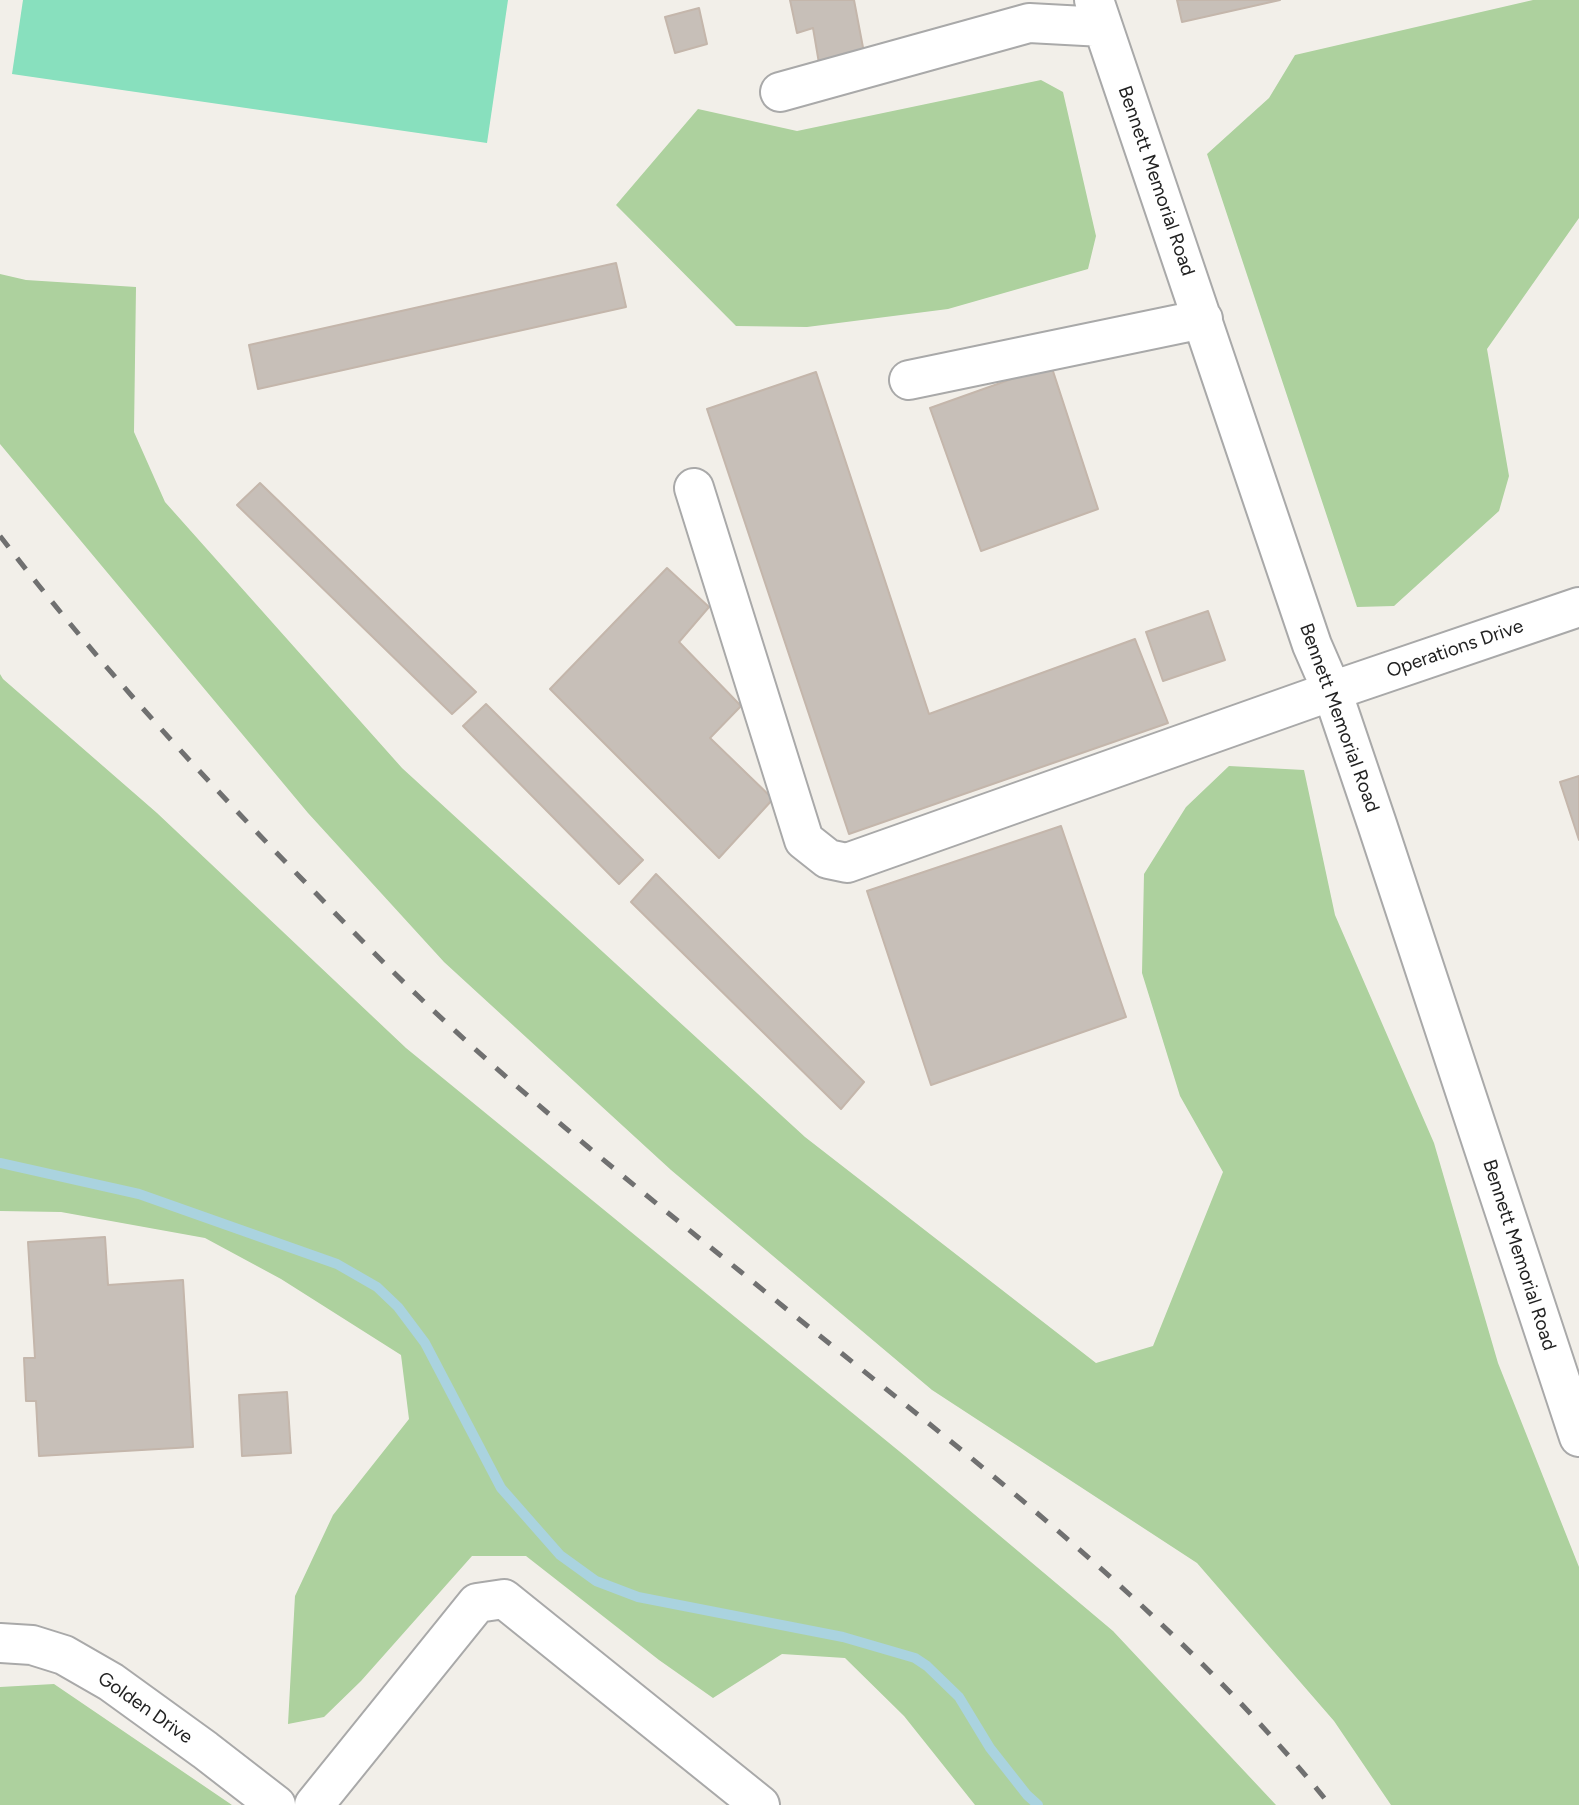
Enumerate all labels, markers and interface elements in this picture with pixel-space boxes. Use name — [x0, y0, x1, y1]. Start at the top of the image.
street label: Bennett Memorial Road — [1113, 83, 1199, 279]
street label: Operations Drive — [1384, 615, 1526, 683]
street label: Bennett Memorial Road — [1294, 620, 1384, 816]
street label: Bennett Memorial Road — [1477, 1157, 1561, 1353]
street label: Golden Drive — [93, 1667, 197, 1749]

